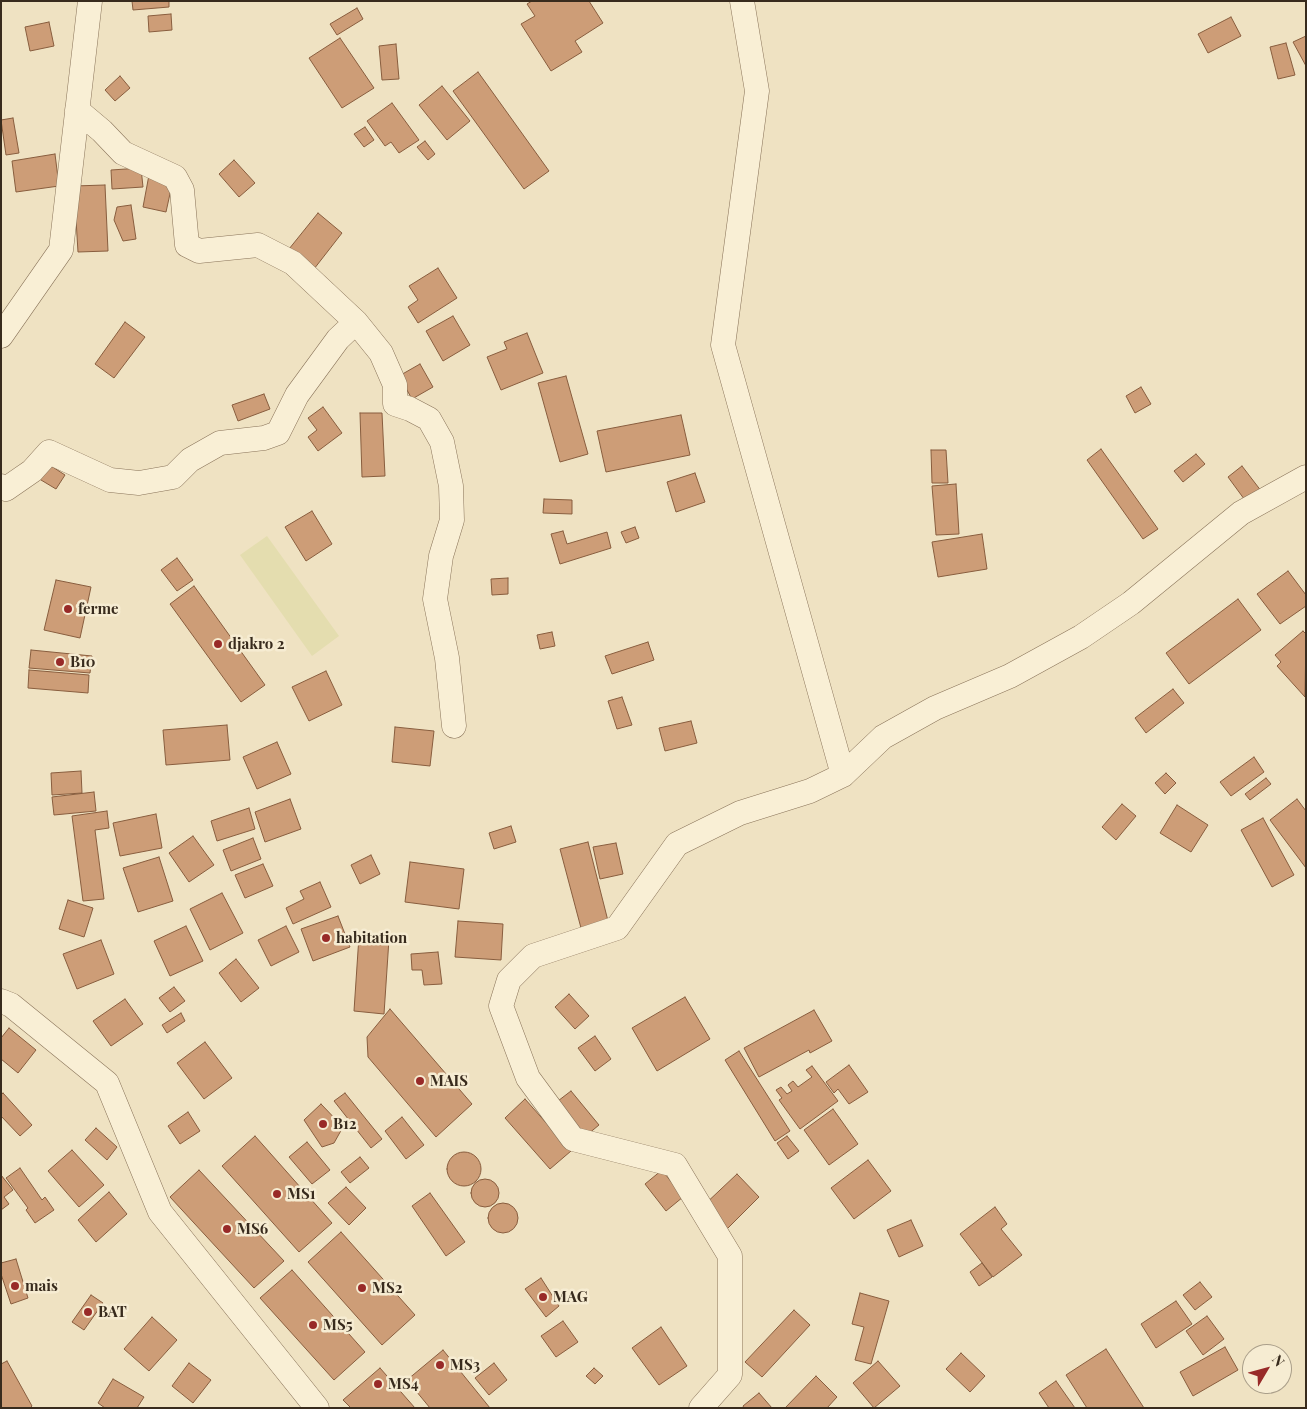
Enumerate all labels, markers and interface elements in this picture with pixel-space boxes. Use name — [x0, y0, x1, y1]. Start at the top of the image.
place label: ferme — [78, 600, 119, 618]
marker: ferme — [62, 603, 74, 615]
place label: djakro 2 — [228, 635, 285, 653]
marker: djakro 2 — [212, 638, 224, 650]
place label: B10 — [70, 653, 95, 671]
marker: B10 — [54, 656, 66, 668]
place label: habitation — [336, 929, 407, 947]
marker: habitation — [320, 932, 332, 944]
place label: MAIS — [430, 1072, 468, 1090]
marker: MAIS — [414, 1075, 426, 1087]
place label: B12 — [333, 1115, 357, 1133]
marker: B12 — [317, 1118, 329, 1130]
place label: MS1 — [287, 1185, 315, 1203]
marker: MS1 — [271, 1188, 283, 1200]
place label: MS6 — [237, 1220, 268, 1238]
marker: MS6 — [221, 1223, 233, 1235]
place label: mais — [25, 1277, 58, 1295]
place label: MS2 — [372, 1279, 403, 1297]
marker: mais — [9, 1280, 21, 1292]
marker: MS2 — [356, 1282, 368, 1294]
place label: MAG — [553, 1288, 588, 1306]
marker: MAG — [537, 1291, 549, 1303]
place label: BAT — [98, 1303, 127, 1321]
marker: BAT — [82, 1306, 94, 1318]
place label: MS5 — [323, 1316, 353, 1334]
marker: MS5 — [307, 1319, 319, 1331]
north arrow — [1242, 1344, 1292, 1394]
text: N — [1268, 1351, 1289, 1370]
place label: MS3 — [450, 1356, 480, 1374]
marker: MS3 — [434, 1359, 446, 1371]
place label: MS4 — [388, 1375, 419, 1393]
marker: MS4 — [372, 1378, 384, 1390]

